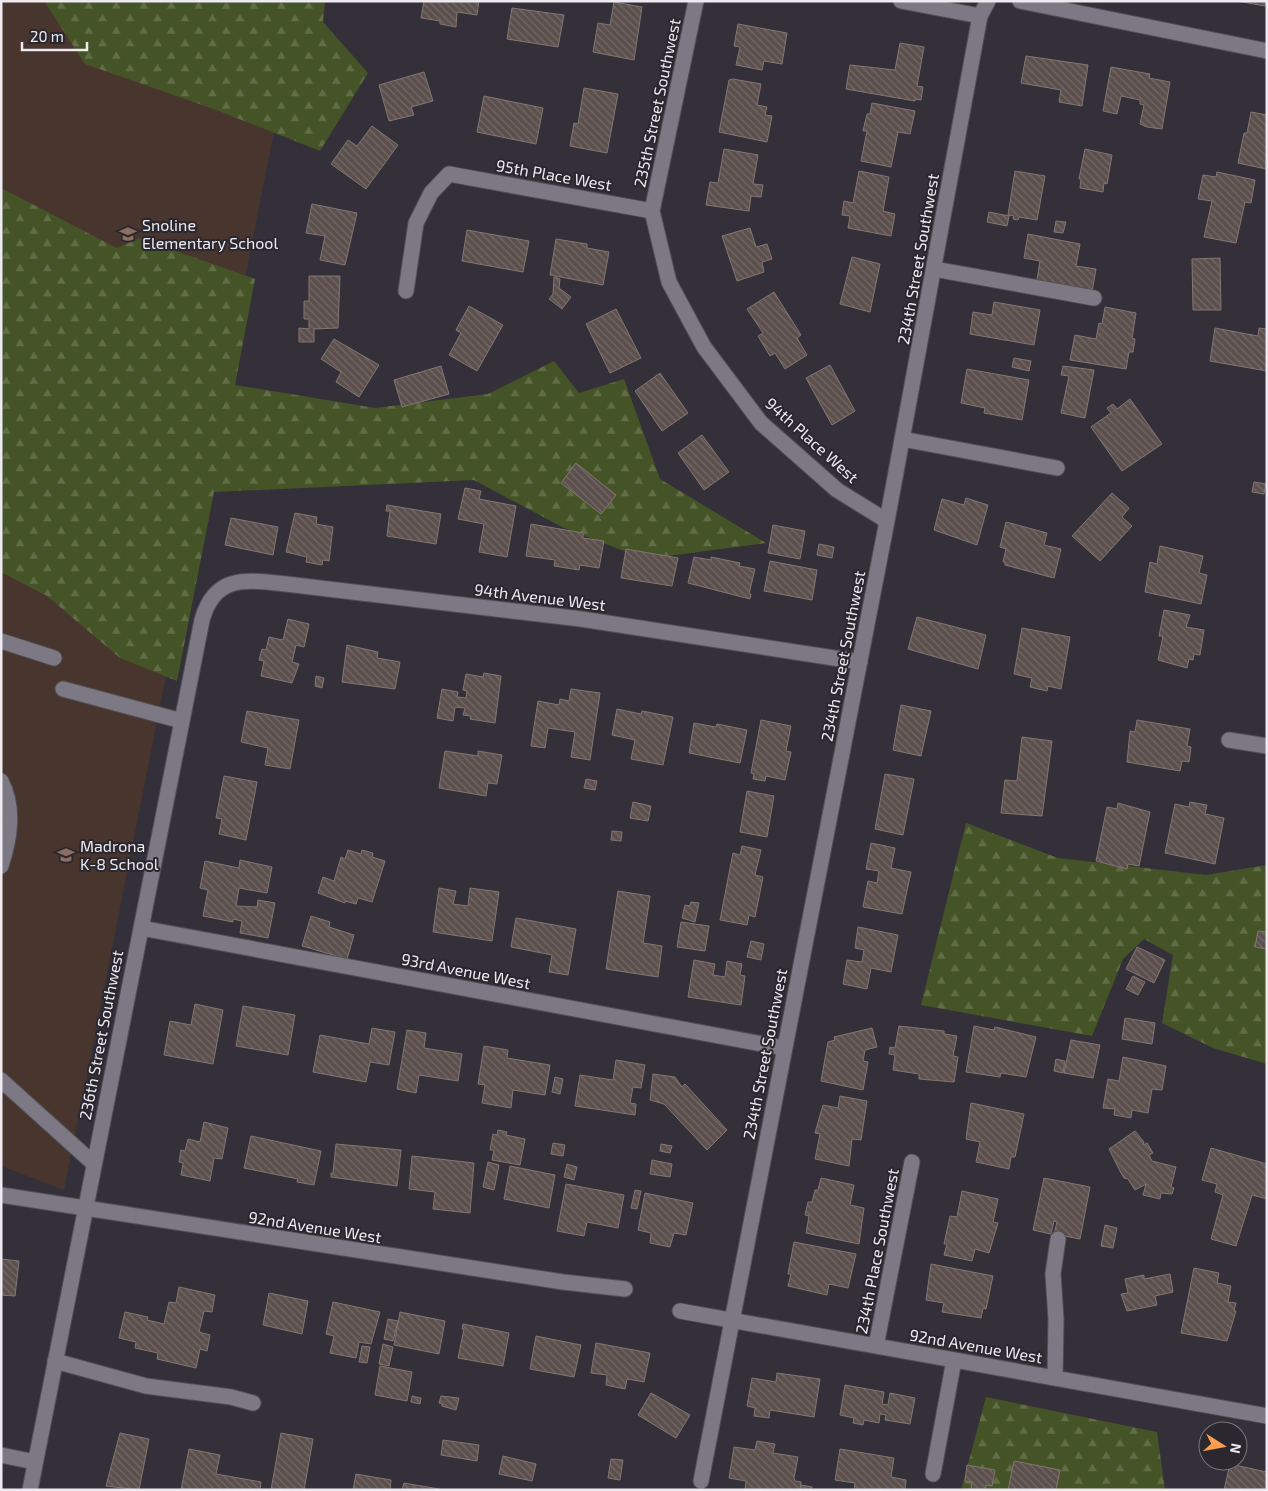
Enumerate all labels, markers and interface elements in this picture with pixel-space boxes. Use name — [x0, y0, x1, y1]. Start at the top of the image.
street label: 235th Street Southwest — [629, 17, 684, 189]
scale bar — [22, 20, 88, 52]
text: 20 m — [30, 27, 64, 45]
street label: 95th Place West — [495, 155, 613, 194]
street label: 234th Street Southwest — [893, 172, 942, 346]
place label: Snoline Elementary School — [142, 215, 278, 252]
school or university icon: Snoline Elementary School — [118, 224, 138, 244]
street label: 94th Place West — [762, 393, 863, 486]
street label: 234th Street Southwest — [817, 569, 868, 743]
street label: 94th Avenue West — [473, 579, 607, 614]
place label: Madrona K-8 School — [80, 836, 159, 873]
school or university icon: Madrona K-8 School — [56, 845, 76, 865]
street label: 236th Street Southwest — [75, 948, 126, 1121]
street label: 93rd Avenue West — [400, 949, 532, 992]
street label: 234th Street Southwest — [739, 967, 790, 1141]
street label: 234th Place Southwest — [851, 1167, 902, 1335]
street label: 92nd Avenue West — [247, 1207, 383, 1246]
street label: 92nd Avenue West — [908, 1324, 1044, 1367]
north arrow — [1198, 1421, 1248, 1471]
text: N — [1227, 1442, 1246, 1455]

